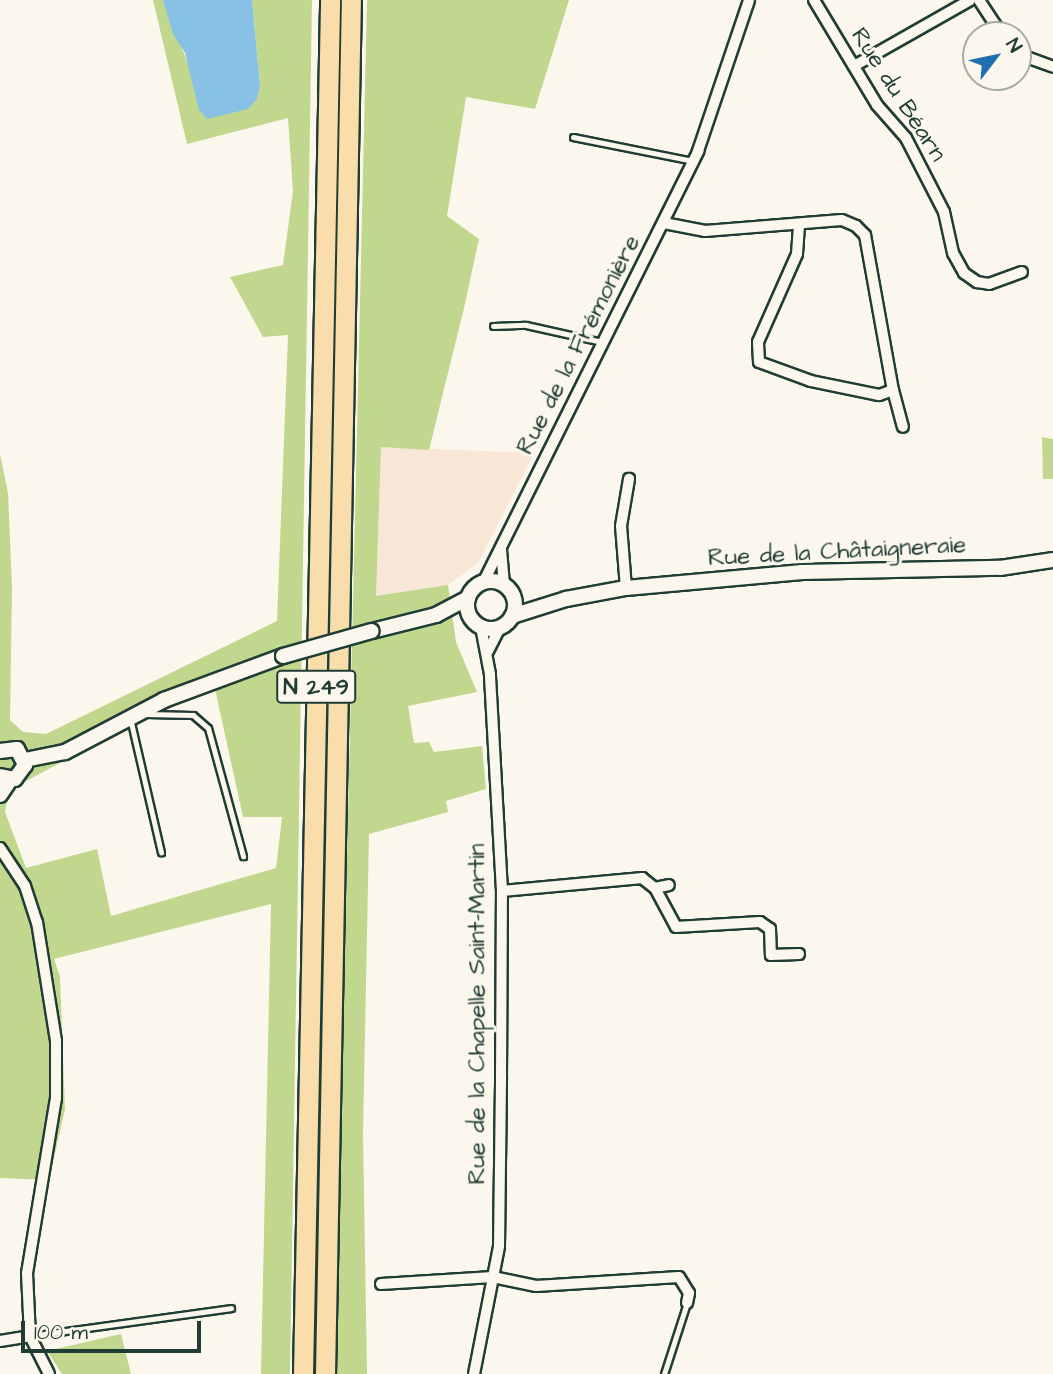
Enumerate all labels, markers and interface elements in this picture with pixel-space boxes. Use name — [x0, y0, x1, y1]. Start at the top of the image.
north arrow — [962, 21, 1032, 91]
street label: Rue du Béarn — [844, 23, 952, 167]
text: N — [999, 33, 1028, 58]
street label: Rue de la Frémonière — [511, 231, 647, 459]
street label: Rue de la Châtaigneraie — [707, 531, 967, 573]
road number: N 249 — [276, 667, 356, 706]
street label: Rue de la Chapelle Saint-Martin — [464, 843, 492, 1185]
scale bar — [24, 1308, 205, 1352]
text: 100 m — [34, 1318, 88, 1347]

